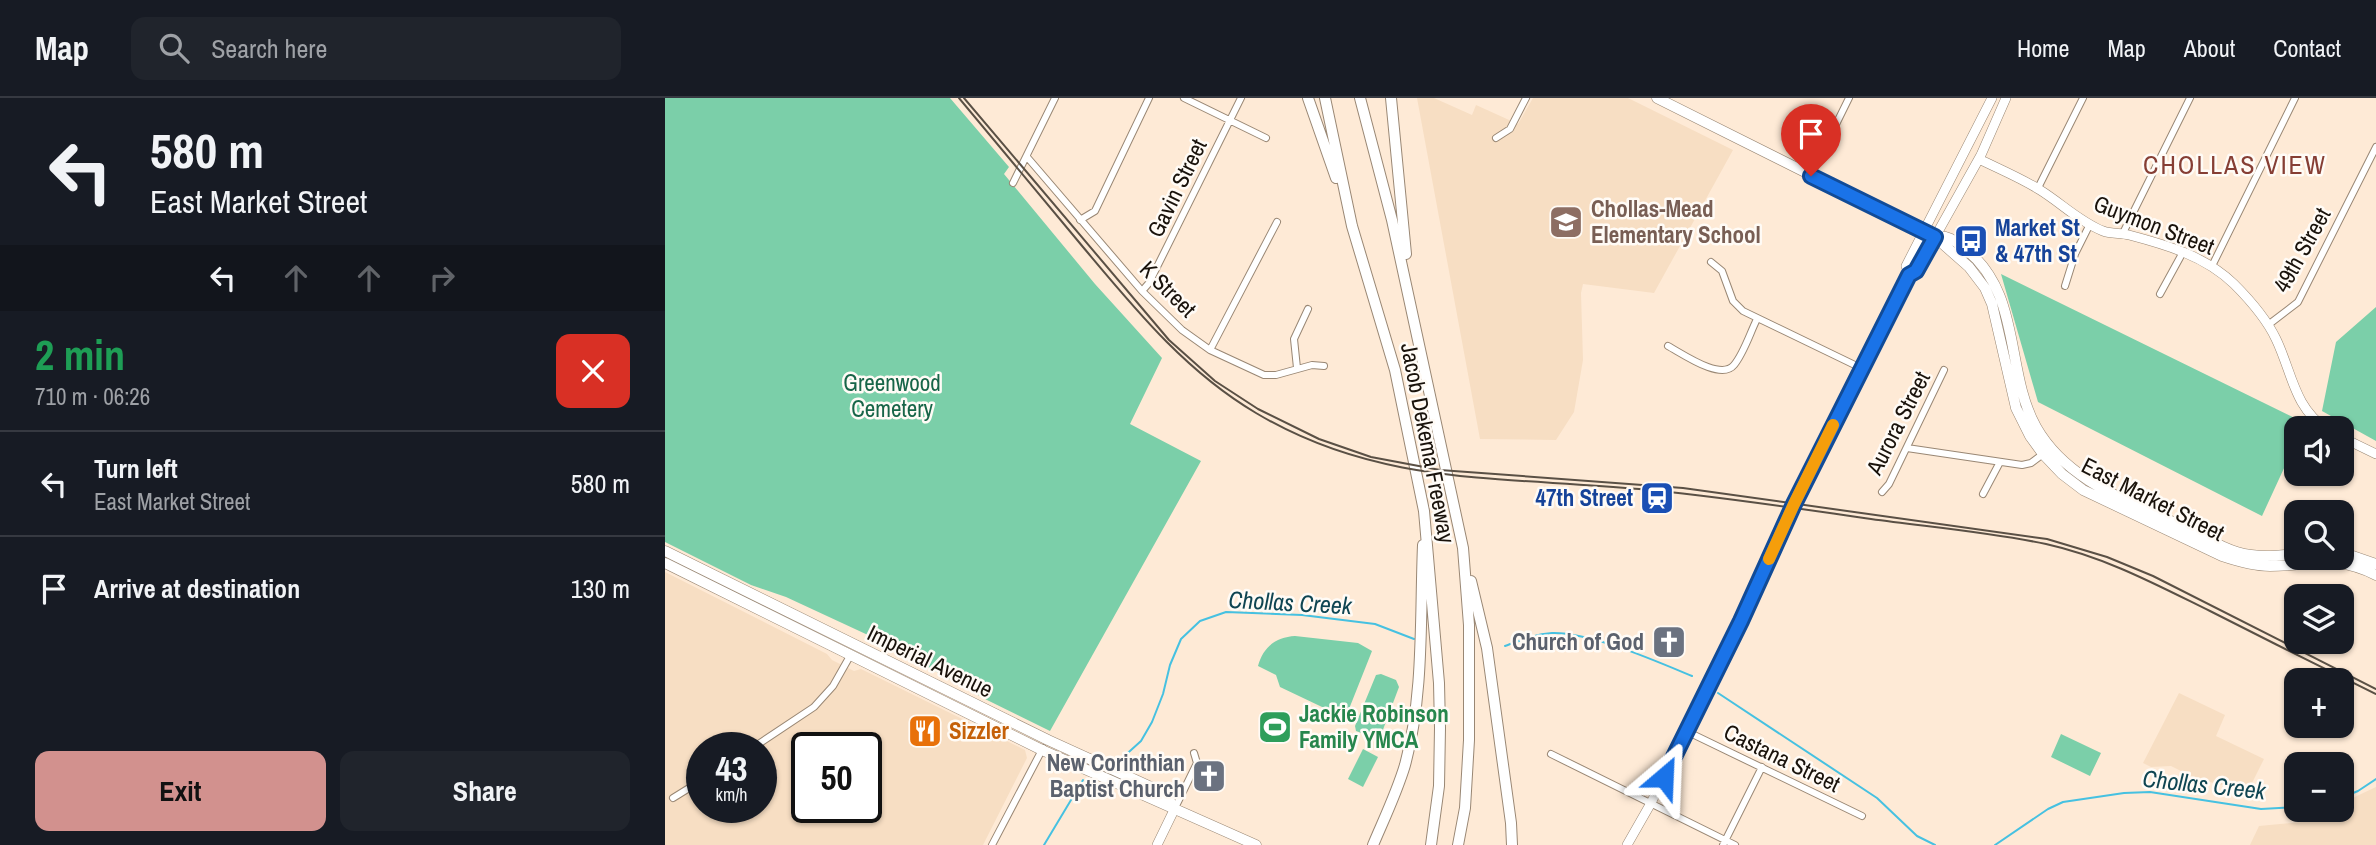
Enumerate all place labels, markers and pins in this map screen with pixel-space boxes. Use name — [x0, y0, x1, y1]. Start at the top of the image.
pin — [1781, 104, 1841, 176]
place label: Chollas-Mead Elementary School — [1591, 193, 1761, 250]
school or university icon: Chollas-Mead Elementary School — [1547, 203, 1585, 241]
place label: Market St & 47th St — [1995, 212, 2080, 269]
bus stop icon: Market St & 47th St — [1952, 222, 1990, 260]
station icon: 47th Street — [1638, 479, 1676, 517]
place label: 47th Street — [1536, 482, 1633, 513]
church icon: Church of God — [1650, 623, 1688, 661]
place label: Church of God — [1512, 626, 1644, 657]
place label: Jackie Robinson Family YMCA — [1299, 698, 1449, 755]
sports icon: Jackie Robinson Family YMCA — [1256, 708, 1294, 746]
restaurant icon: Sizzler — [906, 712, 944, 750]
place label: Sizzler — [949, 715, 1009, 746]
place label: New Corinthian Baptist Church — [1047, 747, 1185, 804]
church icon: New Corinthian Baptist Church — [1190, 757, 1228, 795]

